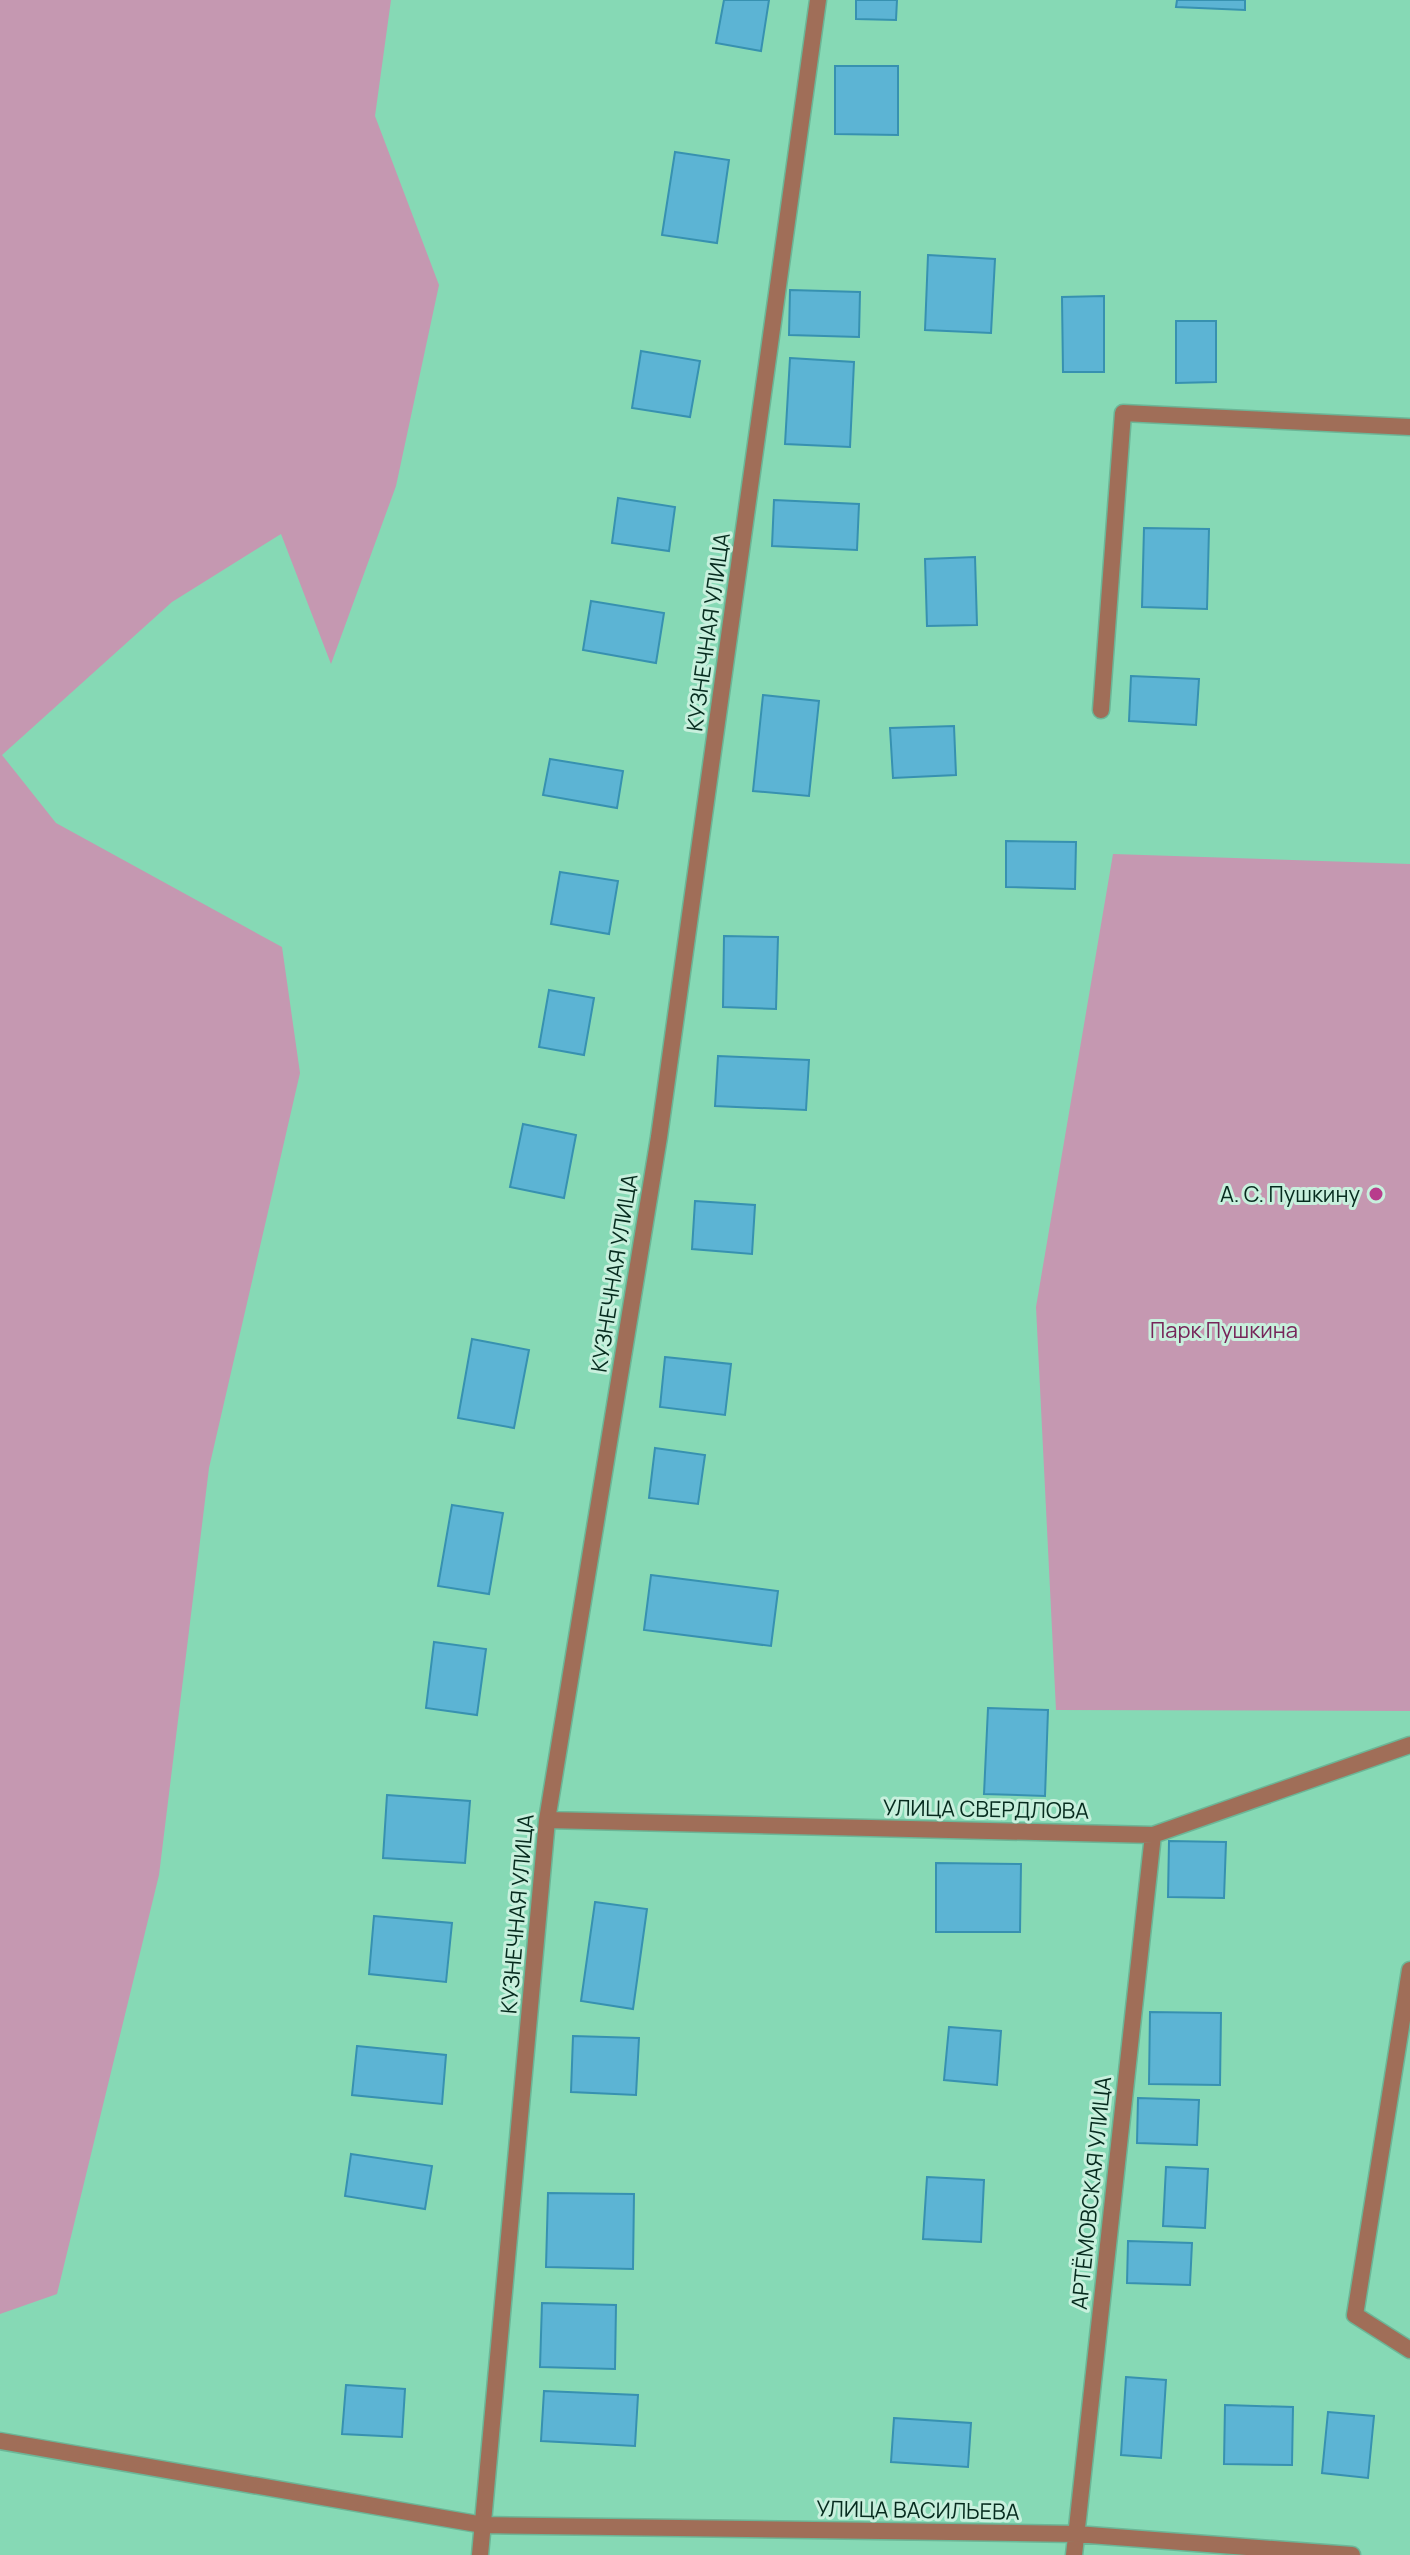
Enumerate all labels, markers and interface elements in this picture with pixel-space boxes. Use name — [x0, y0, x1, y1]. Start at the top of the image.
street label: КУЗНЕЧНАЯ УЛИЦА — [679, 531, 737, 733]
street label: КУЗНЕЧНАЯ УЛИЦА — [584, 1172, 644, 1374]
place label: А. С. Пушкину — [1220, 1179, 1360, 1209]
marker: А. С. Пушкину — [1367, 1185, 1385, 1203]
park label: Парк Пушкина — [1150, 1315, 1298, 1345]
street label: УЛИЦА СВЕРДЛОВА — [883, 1792, 1089, 1826]
street label: КУЗНЕЧНАЯ УЛИЦА — [493, 1813, 541, 2015]
street label: АРТЁМОВСКАЯ УЛИЦА — [1064, 2075, 1118, 2311]
street label: УЛИЦА ВАСИЛЬЕВА — [816, 2493, 1020, 2527]

